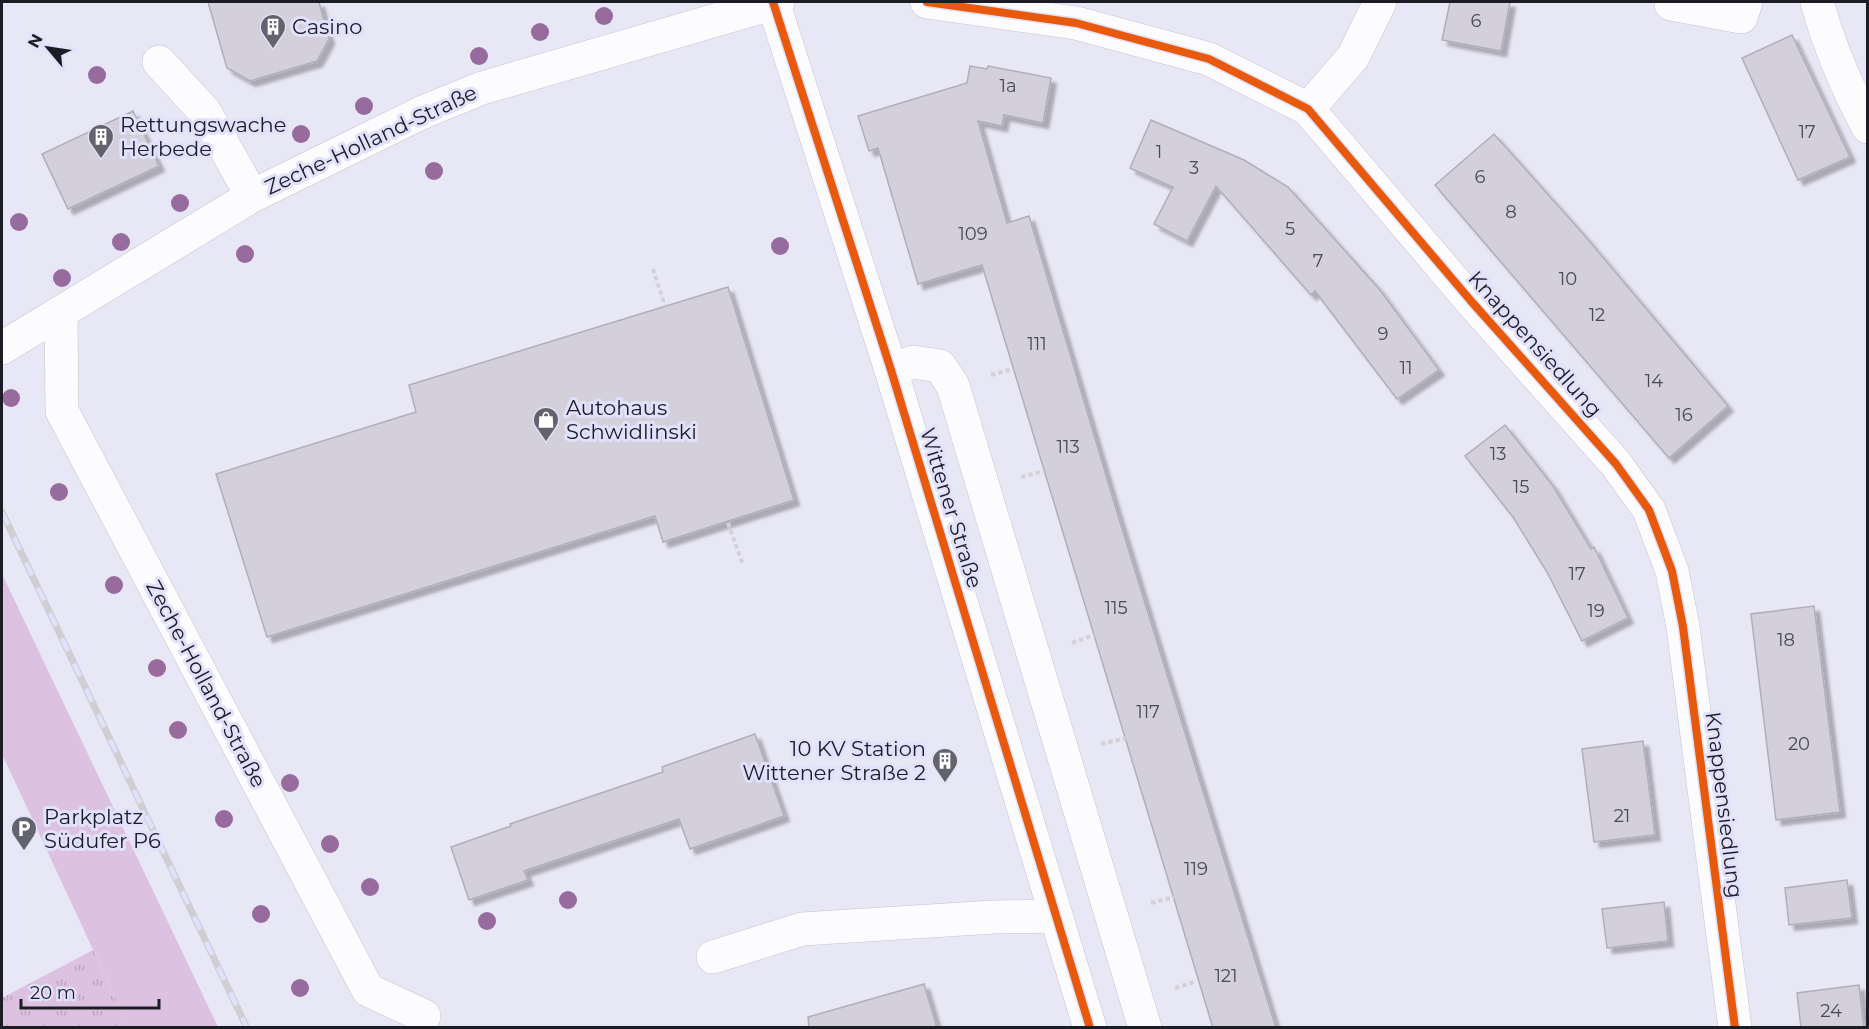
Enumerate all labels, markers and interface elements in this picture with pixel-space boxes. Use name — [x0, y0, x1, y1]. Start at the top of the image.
house number: 6 — [1471, 10, 1482, 32]
building icon: Casino — [258, 12, 288, 50]
place label: Casino — [292, 14, 362, 39]
north arrow — [18, 18, 78, 78]
text: N — [24, 31, 47, 51]
house number: 1a — [999, 75, 1017, 97]
street label: Zeche-Holland-Straße — [261, 79, 481, 200]
place label: Rettungswache Herbede — [120, 112, 286, 161]
house number: 17 — [1798, 121, 1816, 143]
building icon: Rettungswache Herbede — [86, 122, 116, 160]
house number: 1 — [1156, 141, 1162, 163]
house number: 3 — [1189, 157, 1199, 179]
house number: 6 — [1475, 166, 1486, 188]
house number: 8 — [1505, 201, 1517, 223]
house number: 5 — [1285, 218, 1295, 240]
house number: 109 — [958, 223, 988, 245]
house number: 7 — [1313, 250, 1323, 272]
street label: Knappensiedlung — [1463, 266, 1608, 422]
house number: 10 — [1559, 268, 1577, 290]
house number: 12 — [1589, 304, 1605, 326]
house number: 9 — [1378, 323, 1389, 345]
house number: 111 — [1027, 333, 1047, 355]
house number: 11 — [1400, 357, 1413, 379]
house number: 14 — [1645, 370, 1663, 392]
place label: Autohaus Schwidlinski — [566, 395, 697, 444]
house number: 16 — [1675, 404, 1693, 426]
shop icon: Autohaus Schwidlinski — [531, 405, 561, 443]
street label: Wittener Straße — [915, 425, 988, 591]
house number: 113 — [1056, 436, 1080, 458]
house number: 13 — [1490, 443, 1506, 465]
house number: 15 — [1513, 476, 1529, 498]
house number: 17 — [1568, 563, 1586, 585]
street label: Zeche-Holland-Straße — [141, 576, 272, 792]
house number: 115 — [1104, 597, 1128, 619]
house number: 19 — [1587, 600, 1605, 622]
house number: 18 — [1777, 629, 1795, 651]
house number: 117 — [1136, 701, 1160, 723]
street label: Knappensiedlung — [1701, 710, 1748, 900]
house number: 20 — [1788, 733, 1810, 755]
place label: 10 KV Station Wittener Straße 2 — [742, 736, 926, 785]
building icon: 10 KV Station Wittener Straße 2 — [930, 746, 960, 784]
place label: Parkplatz Südufer P6 — [44, 804, 161, 853]
house number: 21 — [1614, 805, 1630, 827]
parking icon: Parkplatz Südufer P6 — [9, 814, 39, 852]
house number: 119 — [1184, 858, 1208, 880]
house number: 121 — [1214, 965, 1238, 987]
scale bar — [21, 972, 159, 1010]
text: 20 m — [30, 982, 76, 1004]
house number: 24 — [1820, 1000, 1842, 1022]

